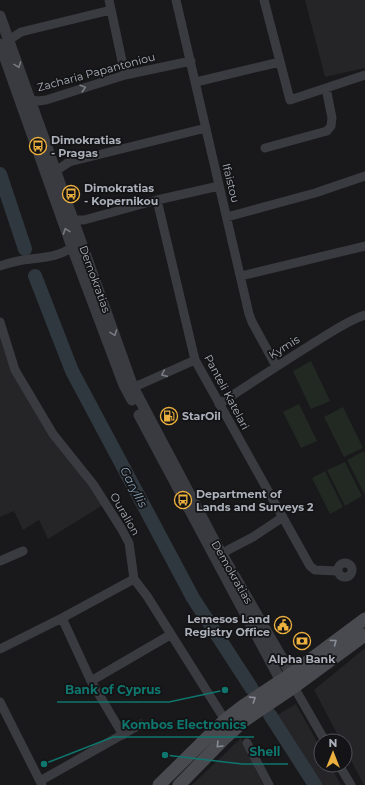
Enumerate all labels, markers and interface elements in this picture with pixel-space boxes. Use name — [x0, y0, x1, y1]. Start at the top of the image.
street label: Zacharia Papantoniou — [35, 49, 157, 95]
one-way arrow — [13, 62, 22, 69]
one-way arrow — [79, 85, 86, 93]
place label: Dimokratias - Pragas — [51, 133, 121, 160]
bus stop icon: Dimokratias - Pragas — [28, 136, 48, 156]
street label: Ifaistou — [219, 162, 243, 204]
place label: Dimokratias - Kopernikou — [84, 181, 158, 208]
bus stop icon: Dimokratias - Kopernikou — [61, 184, 81, 204]
one-way arrow — [63, 227, 71, 234]
street label: Demokratias — [76, 243, 114, 315]
one-way arrow — [109, 329, 117, 336]
street label: Kymis — [266, 332, 303, 362]
street label: Panteli Katelari — [201, 352, 253, 432]
one-way arrow — [161, 369, 169, 377]
fuel station icon: StarOil — [159, 406, 179, 426]
place label: StarOil — [182, 409, 221, 423]
water label: Garyllis — [117, 464, 151, 510]
place label: Department of Lands and Surveys 2 — [196, 487, 314, 514]
street label: Ouralion — [107, 490, 143, 538]
bus stop icon: Department of Lands and Surveys 2 — [173, 490, 193, 510]
street label: Demokratias — [208, 538, 256, 607]
place label: Lemesos Land Registry Office — [184, 612, 270, 639]
public building icon: Lemesos Land Registry Office — [273, 615, 293, 635]
bank icon: Alpha Bank — [292, 631, 312, 651]
one-way arrow — [329, 640, 336, 647]
place label: Alpha Bank — [268, 652, 336, 666]
callout: Bank of Cyprus — [57, 678, 169, 702]
text: Bank of Cyprus — [65, 682, 162, 697]
one-way arrow — [249, 697, 256, 704]
callout: Kombos Electronics — [113, 713, 254, 737]
text: Kombos Electronics — [122, 717, 247, 732]
north arrow — [313, 733, 353, 773]
text: N — [329, 736, 337, 750]
one-way arrow — [216, 740, 223, 748]
callout: Shell — [242, 740, 288, 764]
text: Shell — [250, 744, 280, 759]

